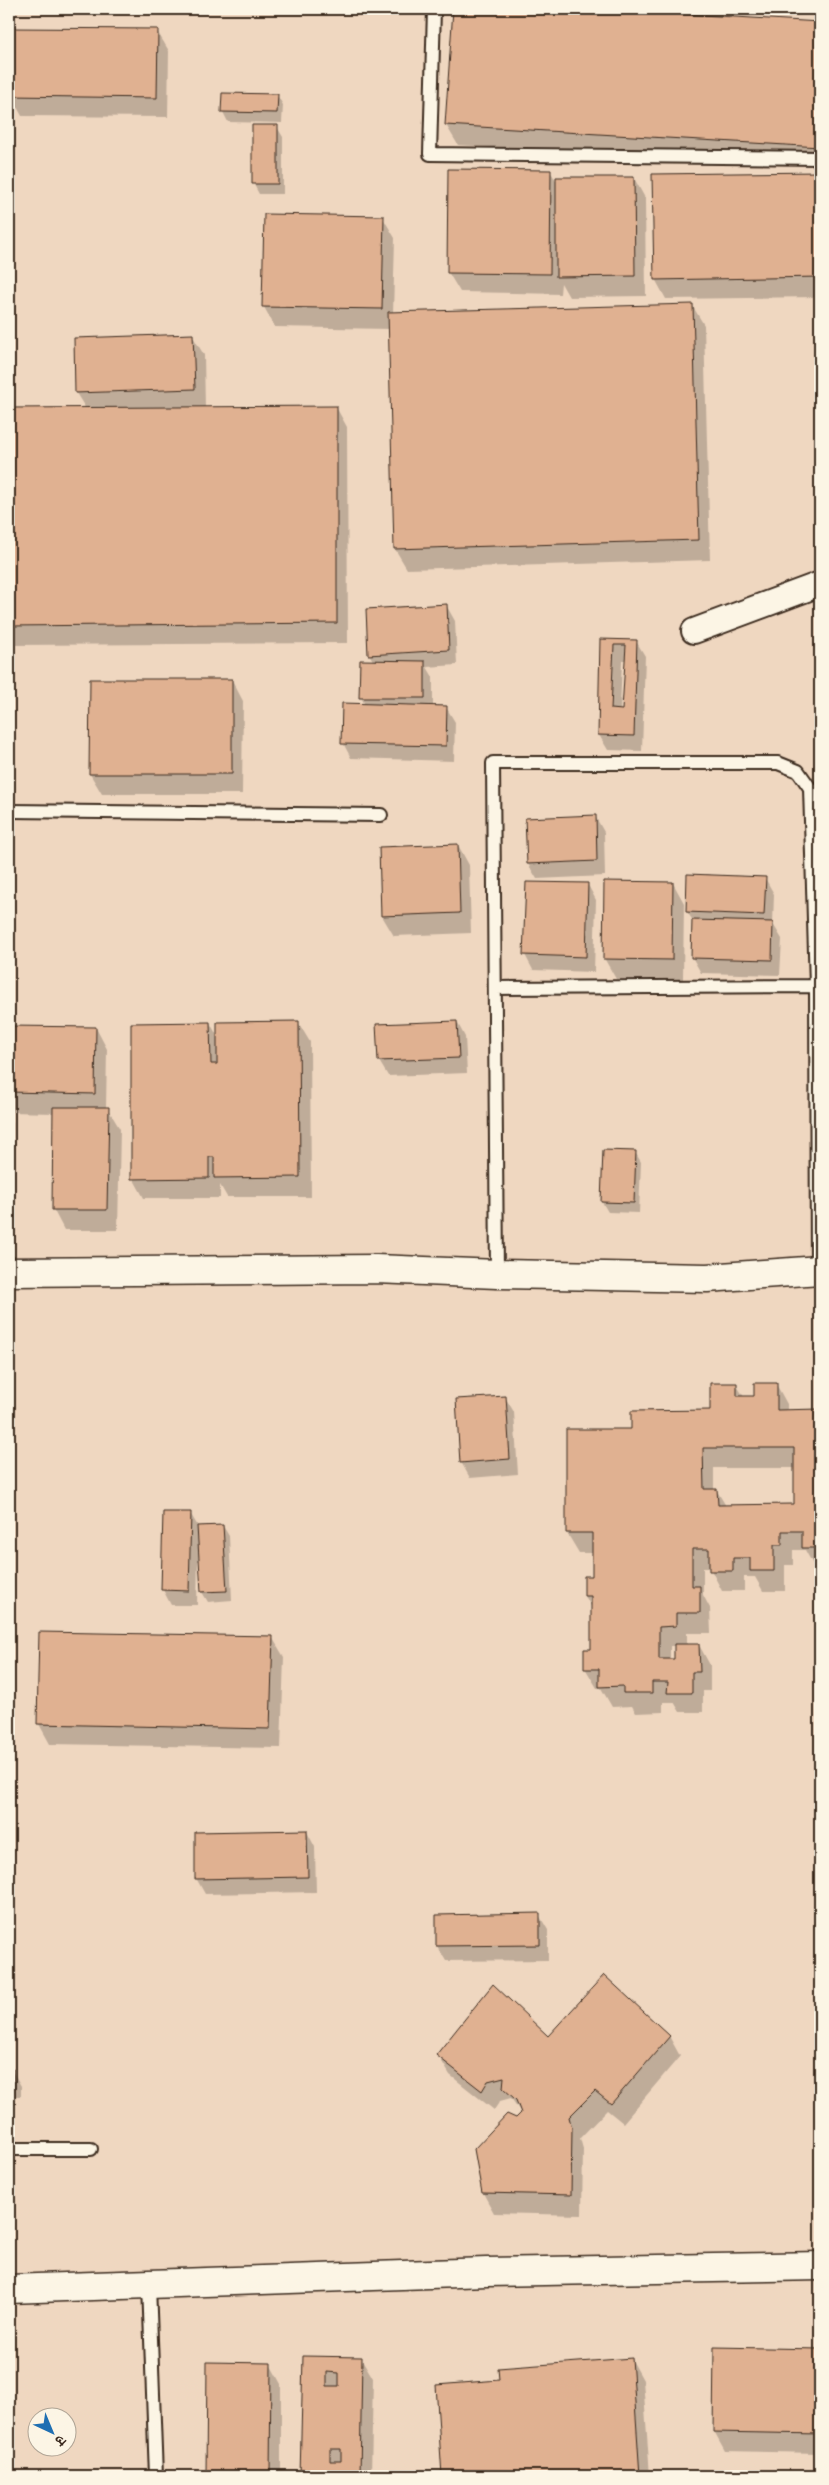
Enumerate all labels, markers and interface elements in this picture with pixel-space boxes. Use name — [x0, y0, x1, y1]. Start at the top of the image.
north arrow — [28, 2408, 78, 2458]
text: उ — [49, 2429, 70, 2451]

